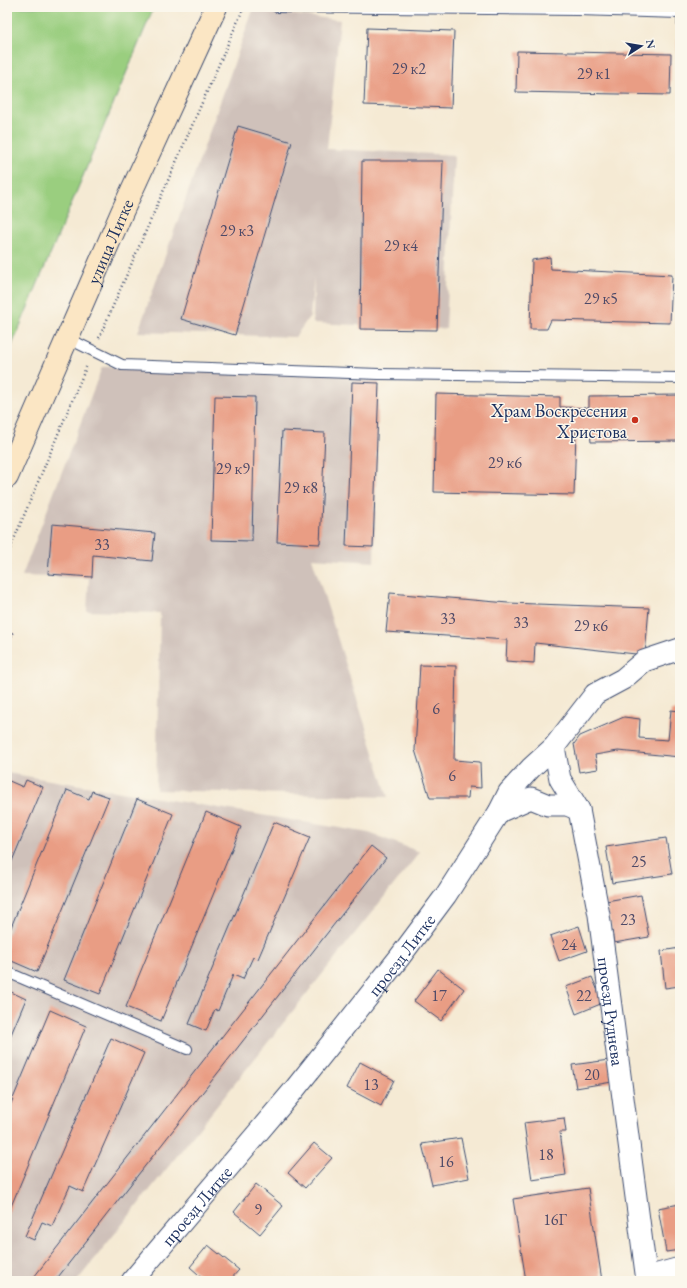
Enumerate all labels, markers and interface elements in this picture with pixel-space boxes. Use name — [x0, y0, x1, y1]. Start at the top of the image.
north arrow — [621, 26, 661, 66]
text: N — [643, 38, 659, 50]
house number: 29 к2 — [392, 58, 426, 79]
house number: 29 к1 — [577, 63, 611, 84]
street label: улица Литке — [81, 195, 138, 287]
house number: 29 к3 — [220, 220, 254, 241]
house number: 29 к4 — [384, 235, 418, 256]
house number: 29 к5 — [584, 288, 618, 309]
place label: Храм Воскресения Христова — [490, 399, 628, 443]
marker: Храм Воскресения Христова — [630, 415, 640, 425]
house number: 29 к6 — [488, 452, 522, 473]
house number: 29 к9 — [216, 458, 250, 479]
house number: 29 к8 — [284, 477, 318, 498]
house number: 33 — [94, 534, 110, 555]
house number: 33 — [440, 608, 456, 629]
house number: 33 — [513, 612, 529, 633]
house number: 29 к6 — [574, 615, 608, 636]
house number: 6 — [432, 698, 440, 719]
house number: 6 — [448, 765, 456, 786]
house number: 25 — [631, 851, 647, 872]
street label: проезд Литке — [362, 909, 440, 1000]
house number: 23 — [620, 909, 636, 930]
house number: 24 — [561, 934, 577, 955]
street label: проезд Руднева — [593, 956, 630, 1068]
house number: 17 — [431, 985, 447, 1006]
house number: 22 — [576, 985, 592, 1006]
house number: 20 — [584, 1064, 600, 1085]
house number: 13 — [363, 1074, 379, 1095]
house number: 18 — [538, 1144, 554, 1165]
house number: 16 — [438, 1151, 454, 1172]
street label: проезд Литке — [156, 1161, 236, 1250]
house number: 9 — [254, 1199, 262, 1220]
house number: 16Г — [543, 1209, 568, 1230]

